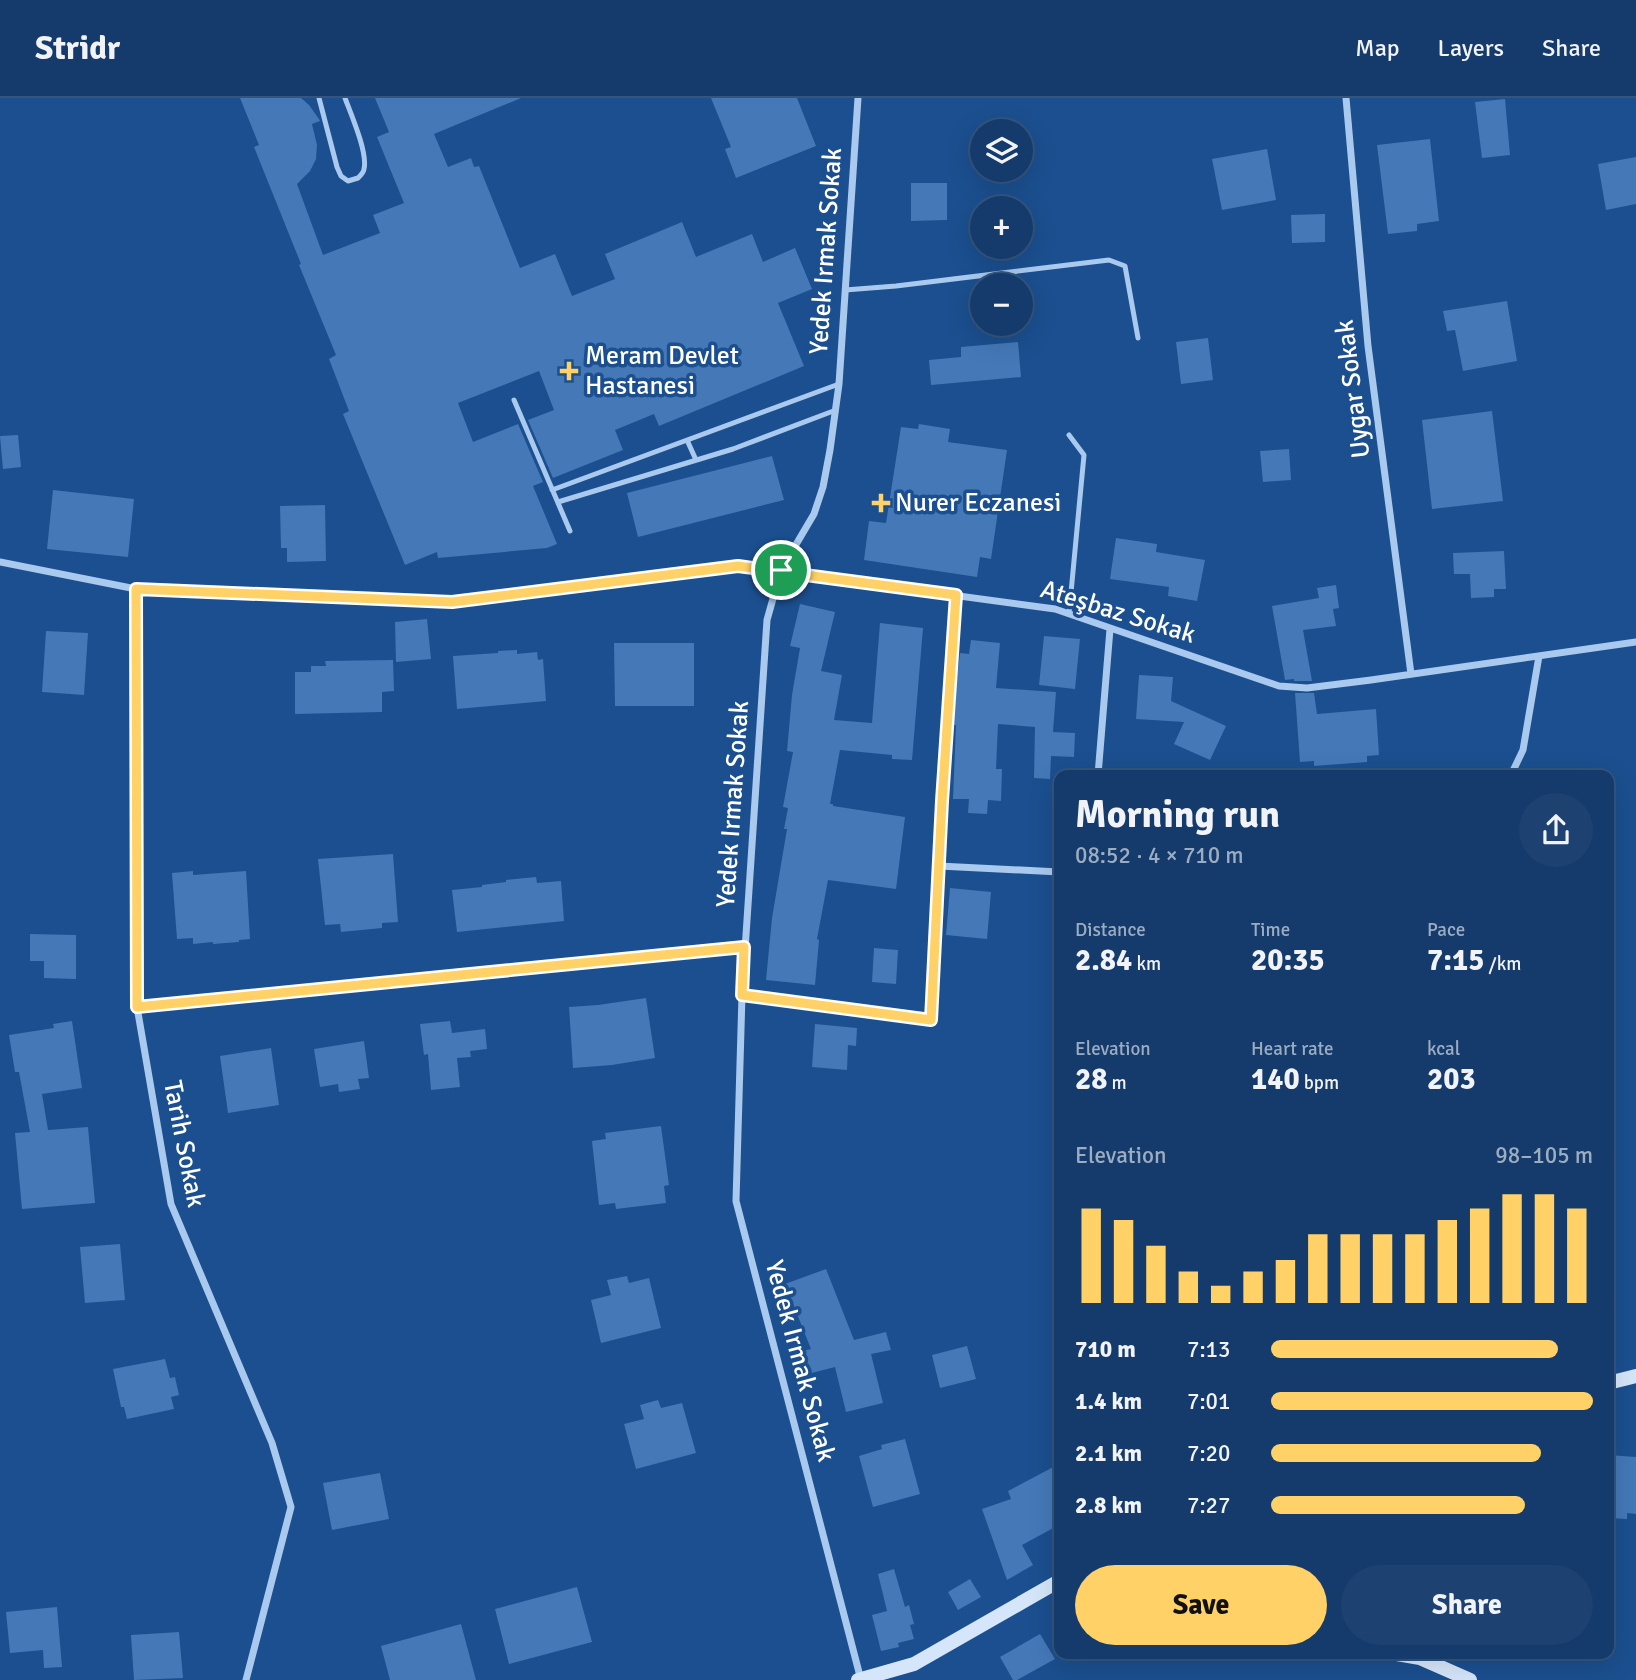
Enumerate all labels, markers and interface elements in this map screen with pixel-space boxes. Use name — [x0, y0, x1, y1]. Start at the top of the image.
text: Stridr — [35, 28, 120, 69]
text: Map — [1355, 33, 1400, 63]
text: Layers — [1438, 33, 1504, 63]
text: Share — [1542, 33, 1601, 63]
map controls — [970, 119, 1033, 336]
button: layers — [970, 119, 1033, 182]
street label: Yedek Irmak Sokak — [803, 147, 849, 355]
button: + — [970, 196, 1033, 259]
button: − — [970, 273, 1033, 336]
street label: Uygar Sokak — [1329, 318, 1377, 460]
place label: Meram Devlet Hastanesi — [585, 340, 739, 402]
marker: Meram Devlet Hastanesi — [559, 361, 579, 381]
place label: Nurer Eczanesi — [895, 487, 1061, 519]
marker: Nurer Eczanesi — [873, 495, 889, 511]
pin — [751, 540, 811, 600]
icon: arrive — [762, 551, 800, 589]
street label: Ateşbaz Sokak — [1037, 573, 1199, 651]
street label: Yedek Irmak Sokak — [710, 700, 756, 908]
text: Morning run — [1075, 791, 1280, 838]
button: share — [1519, 793, 1593, 867]
text: 08:52 · 4 × 710 m — [1075, 841, 1244, 870]
text: Distance — [1075, 918, 1146, 942]
text: Time — [1251, 918, 1290, 942]
text: Pace — [1427, 918, 1465, 942]
text: 2.84 — [1075, 942, 1132, 979]
text: 20:35 — [1251, 942, 1325, 979]
text: 7:15 — [1427, 942, 1484, 979]
text: km — [1132, 952, 1161, 976]
text: /km — [1484, 952, 1521, 976]
text: Elevation — [1075, 1037, 1151, 1061]
text: Heart rate — [1251, 1037, 1333, 1061]
text: kcal — [1427, 1037, 1460, 1061]
text: 28 — [1075, 1061, 1107, 1098]
text: 140 — [1251, 1061, 1300, 1098]
text: 203 — [1427, 1061, 1476, 1098]
text: m — [1107, 1071, 1127, 1095]
text: bpm — [1300, 1071, 1339, 1095]
street label: Tarih Sokak — [156, 1078, 212, 1210]
text: Elevation — [1075, 1141, 1167, 1170]
text: 98–105 m — [1495, 1141, 1593, 1170]
street label: Yedek Irmak Sokak — [758, 1257, 842, 1465]
text: 710 m — [1075, 1335, 1136, 1364]
text: 7:13 — [1187, 1335, 1230, 1364]
text: 1.4 km — [1075, 1387, 1142, 1416]
text: 7:01 — [1187, 1387, 1230, 1416]
text: 2.1 km — [1075, 1439, 1142, 1468]
text: 7:20 — [1187, 1439, 1230, 1468]
text: 2.8 km — [1075, 1491, 1142, 1520]
text: 7:27 — [1187, 1491, 1230, 1520]
button: Save — [1075, 1565, 1327, 1645]
button: Share — [1341, 1565, 1593, 1645]

